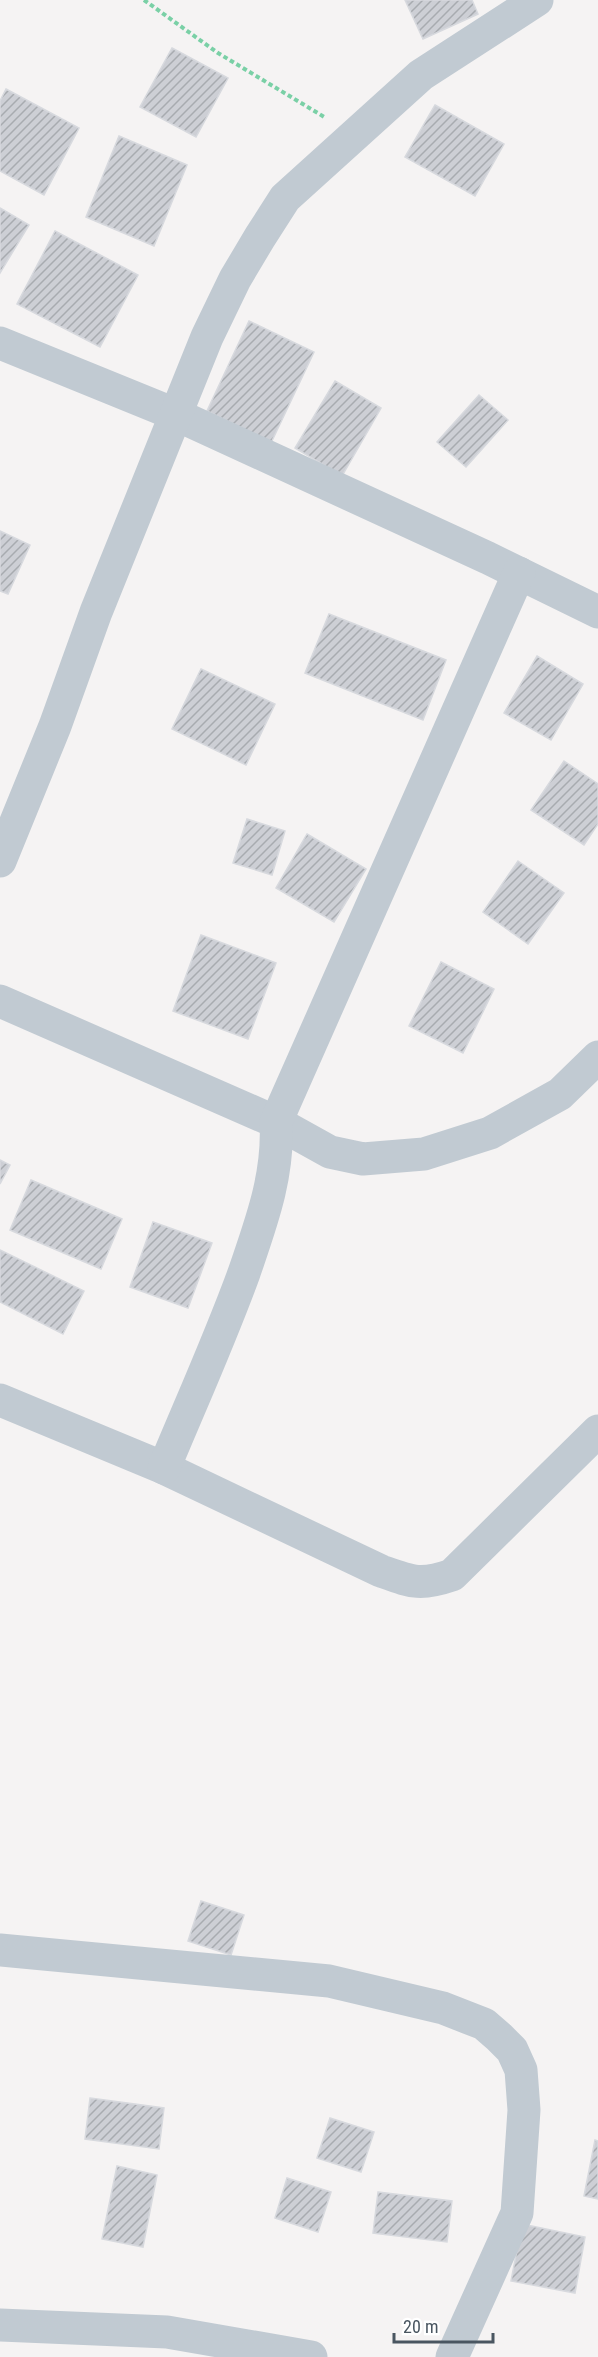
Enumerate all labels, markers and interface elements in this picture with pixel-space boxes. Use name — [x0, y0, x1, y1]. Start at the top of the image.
scale bar — [394, 2306, 493, 2344]
text: 20 m — [403, 2316, 438, 2337]

